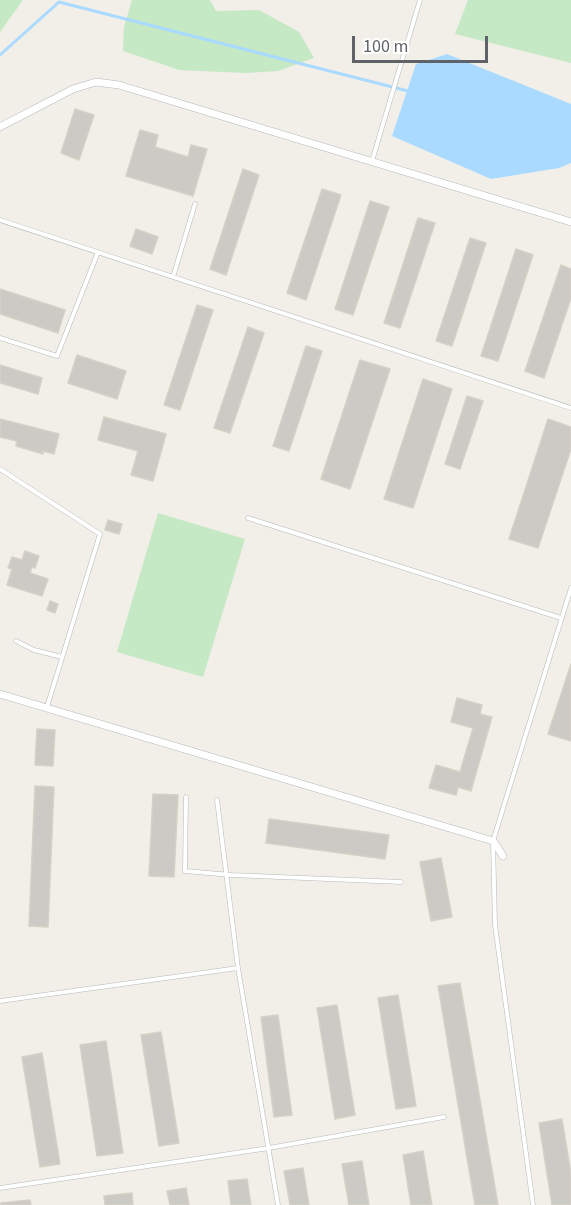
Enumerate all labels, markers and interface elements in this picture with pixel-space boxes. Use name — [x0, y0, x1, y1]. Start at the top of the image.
scale bar — [355, 24, 492, 62]
text: 100 m — [363, 34, 408, 59]

